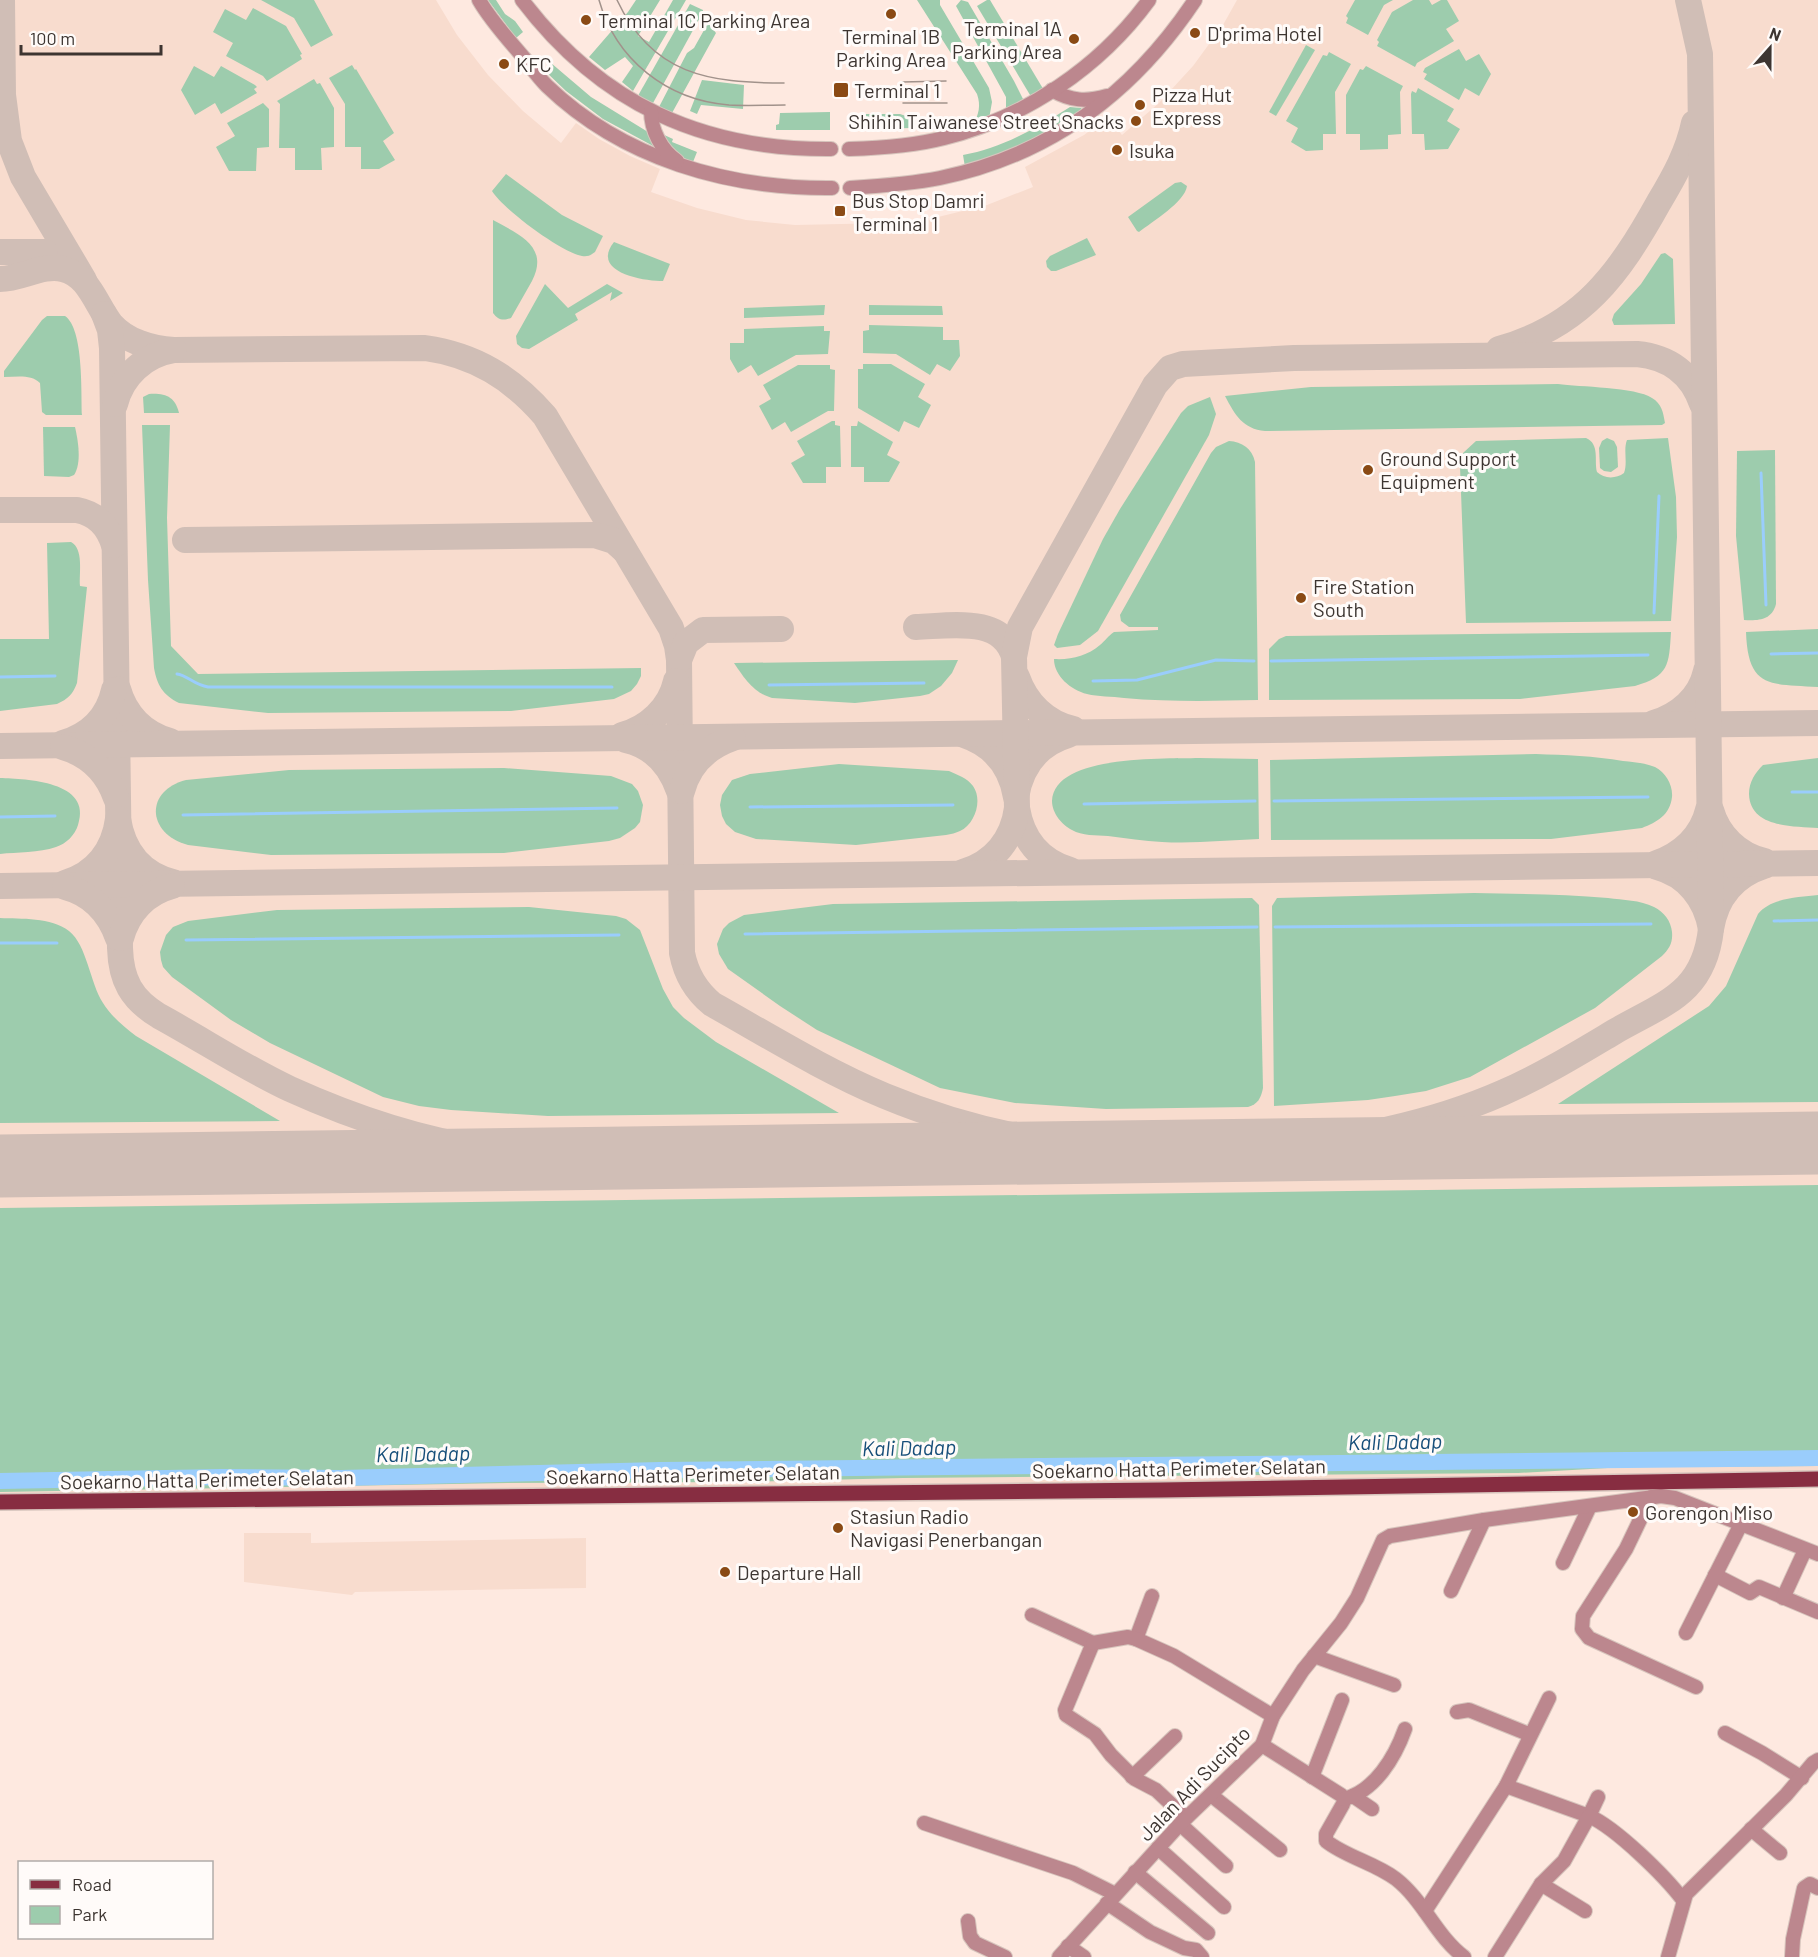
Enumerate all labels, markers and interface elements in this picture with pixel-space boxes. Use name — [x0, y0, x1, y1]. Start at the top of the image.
marker: Terminal 1B Parking Area — [884, 7, 898, 21]
place label: Terminal 1C Parking Area — [598, 8, 810, 32]
marker: Terminal 1C Parking Area — [579, 13, 593, 27]
place label: Terminal 1A Parking Area — [952, 16, 1062, 63]
scale bar — [21, 18, 160, 56]
north arrow — [1740, 18, 1800, 78]
place label: D'prima Hotel — [1207, 21, 1322, 45]
text: N — [1767, 23, 1784, 44]
place label: Terminal 1B Parking Area — [836, 24, 946, 71]
marker: D'prima Hotel — [1188, 26, 1202, 40]
text: 100 m — [30, 27, 75, 49]
marker: Terminal 1A Parking Area — [1067, 32, 1081, 46]
place label: KFC — [516, 52, 552, 76]
marker: KFC — [497, 57, 511, 71]
place label: Terminal 1 — [854, 78, 940, 102]
marker: Terminal 1 — [832, 81, 850, 99]
place label: Pizza Hut Express — [1152, 82, 1232, 129]
marker: Pizza Hut Express — [1133, 98, 1147, 112]
place label: Shihin Taiwanese Street Snacks — [848, 109, 1124, 133]
marker: Shihin Taiwanese Street Snacks — [1129, 114, 1143, 128]
place label: Isuka — [1129, 138, 1175, 162]
marker: Isuka — [1110, 143, 1124, 157]
place label: Bus Stop Damri Terminal 1 — [852, 188, 985, 235]
marker: Bus Stop Damri Terminal 1 — [833, 204, 847, 218]
place label: Ground Support Equipment — [1380, 446, 1517, 493]
marker: Ground Support Equipment — [1361, 463, 1375, 477]
place label: Fire Station South — [1313, 574, 1414, 621]
marker: Fire Station South — [1294, 591, 1308, 605]
water label: Kali Dadap — [1348, 1428, 1442, 1454]
water label: Kali Dadap — [862, 1434, 956, 1460]
water label: Kali Dadap — [376, 1440, 470, 1466]
street label: Soekarno Hatta Perimeter Selatan — [1032, 1453, 1326, 1483]
street label: Soekarno Hatta Perimeter Selatan — [546, 1459, 840, 1489]
street label: Soekarno Hatta Perimeter Selatan — [60, 1464, 354, 1494]
place label: Gorengon Miso — [1645, 1500, 1773, 1524]
place label: Stasiun Radio Navigasi Penerbangan — [850, 1504, 1042, 1551]
marker: Gorengon Miso — [1626, 1505, 1640, 1519]
marker: Stasiun Radio Navigasi Penerbangan — [831, 1521, 845, 1535]
place label: Departure Hall — [737, 1560, 861, 1584]
marker: Departure Hall — [718, 1565, 732, 1579]
street label: Jalan Adi Sucipto — [1133, 1721, 1255, 1845]
legend — [18, 1861, 213, 1939]
text: Road — [72, 1873, 112, 1895]
text: Park — [72, 1903, 107, 1925]

